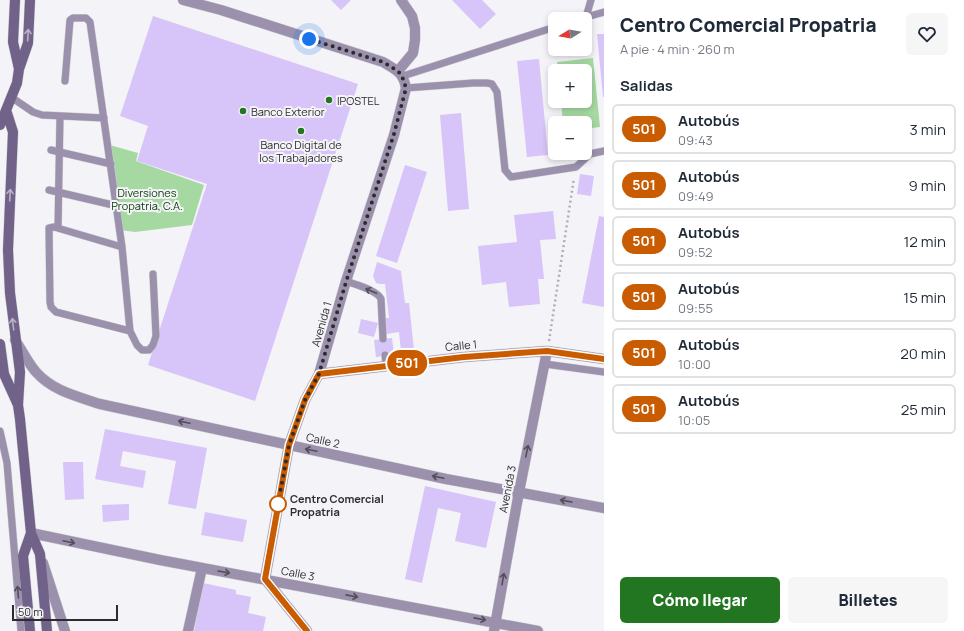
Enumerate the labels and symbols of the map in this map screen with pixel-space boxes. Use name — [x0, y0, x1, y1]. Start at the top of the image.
north arrow — [548, 12, 592, 56]
one-way arrow — [25, 29, 32, 42]
your location — [299, 29, 319, 49]
place label: IPOSTEL — [337, 93, 380, 108]
marker: IPOSTEL — [324, 95, 334, 105]
place label: Banco Exterior — [251, 104, 325, 119]
marker: Banco Exterior — [238, 106, 248, 116]
marker: Banco Digital de los Trabajadores — [296, 126, 306, 136]
place label: Banco Digital de los Trabajadores — [259, 137, 343, 165]
park label: Diversiones Propatria, C.A. — [111, 185, 183, 213]
one-way arrow — [6, 189, 14, 202]
one-way arrow — [366, 287, 378, 294]
street label: Avenida 1 — [307, 300, 335, 348]
one-way arrow — [9, 318, 17, 331]
street label: Calle 1 — [444, 336, 478, 354]
line badge: 501 — [384, 350, 430, 376]
one-way arrow — [178, 418, 191, 426]
street label: Calle 2 — [305, 429, 341, 451]
one-way arrow — [305, 445, 318, 453]
one-way arrow — [524, 445, 532, 458]
street label: Avenida 3 — [495, 464, 519, 514]
one-way arrow — [432, 473, 445, 481]
place label: Centro Comercial Propatria — [290, 491, 384, 519]
marker: Centro Comercial Propatria — [269, 495, 287, 513]
one-way arrow — [560, 496, 573, 504]
one-way arrow — [62, 538, 75, 546]
street label: Calle 3 — [280, 562, 316, 584]
one-way arrow — [217, 568, 230, 576]
one-way arrow — [499, 573, 507, 586]
one-way arrow — [15, 586, 22, 599]
one-way arrow — [345, 592, 358, 600]
scale bar — [12, 603, 118, 622]
one-way arrow — [473, 616, 486, 624]

